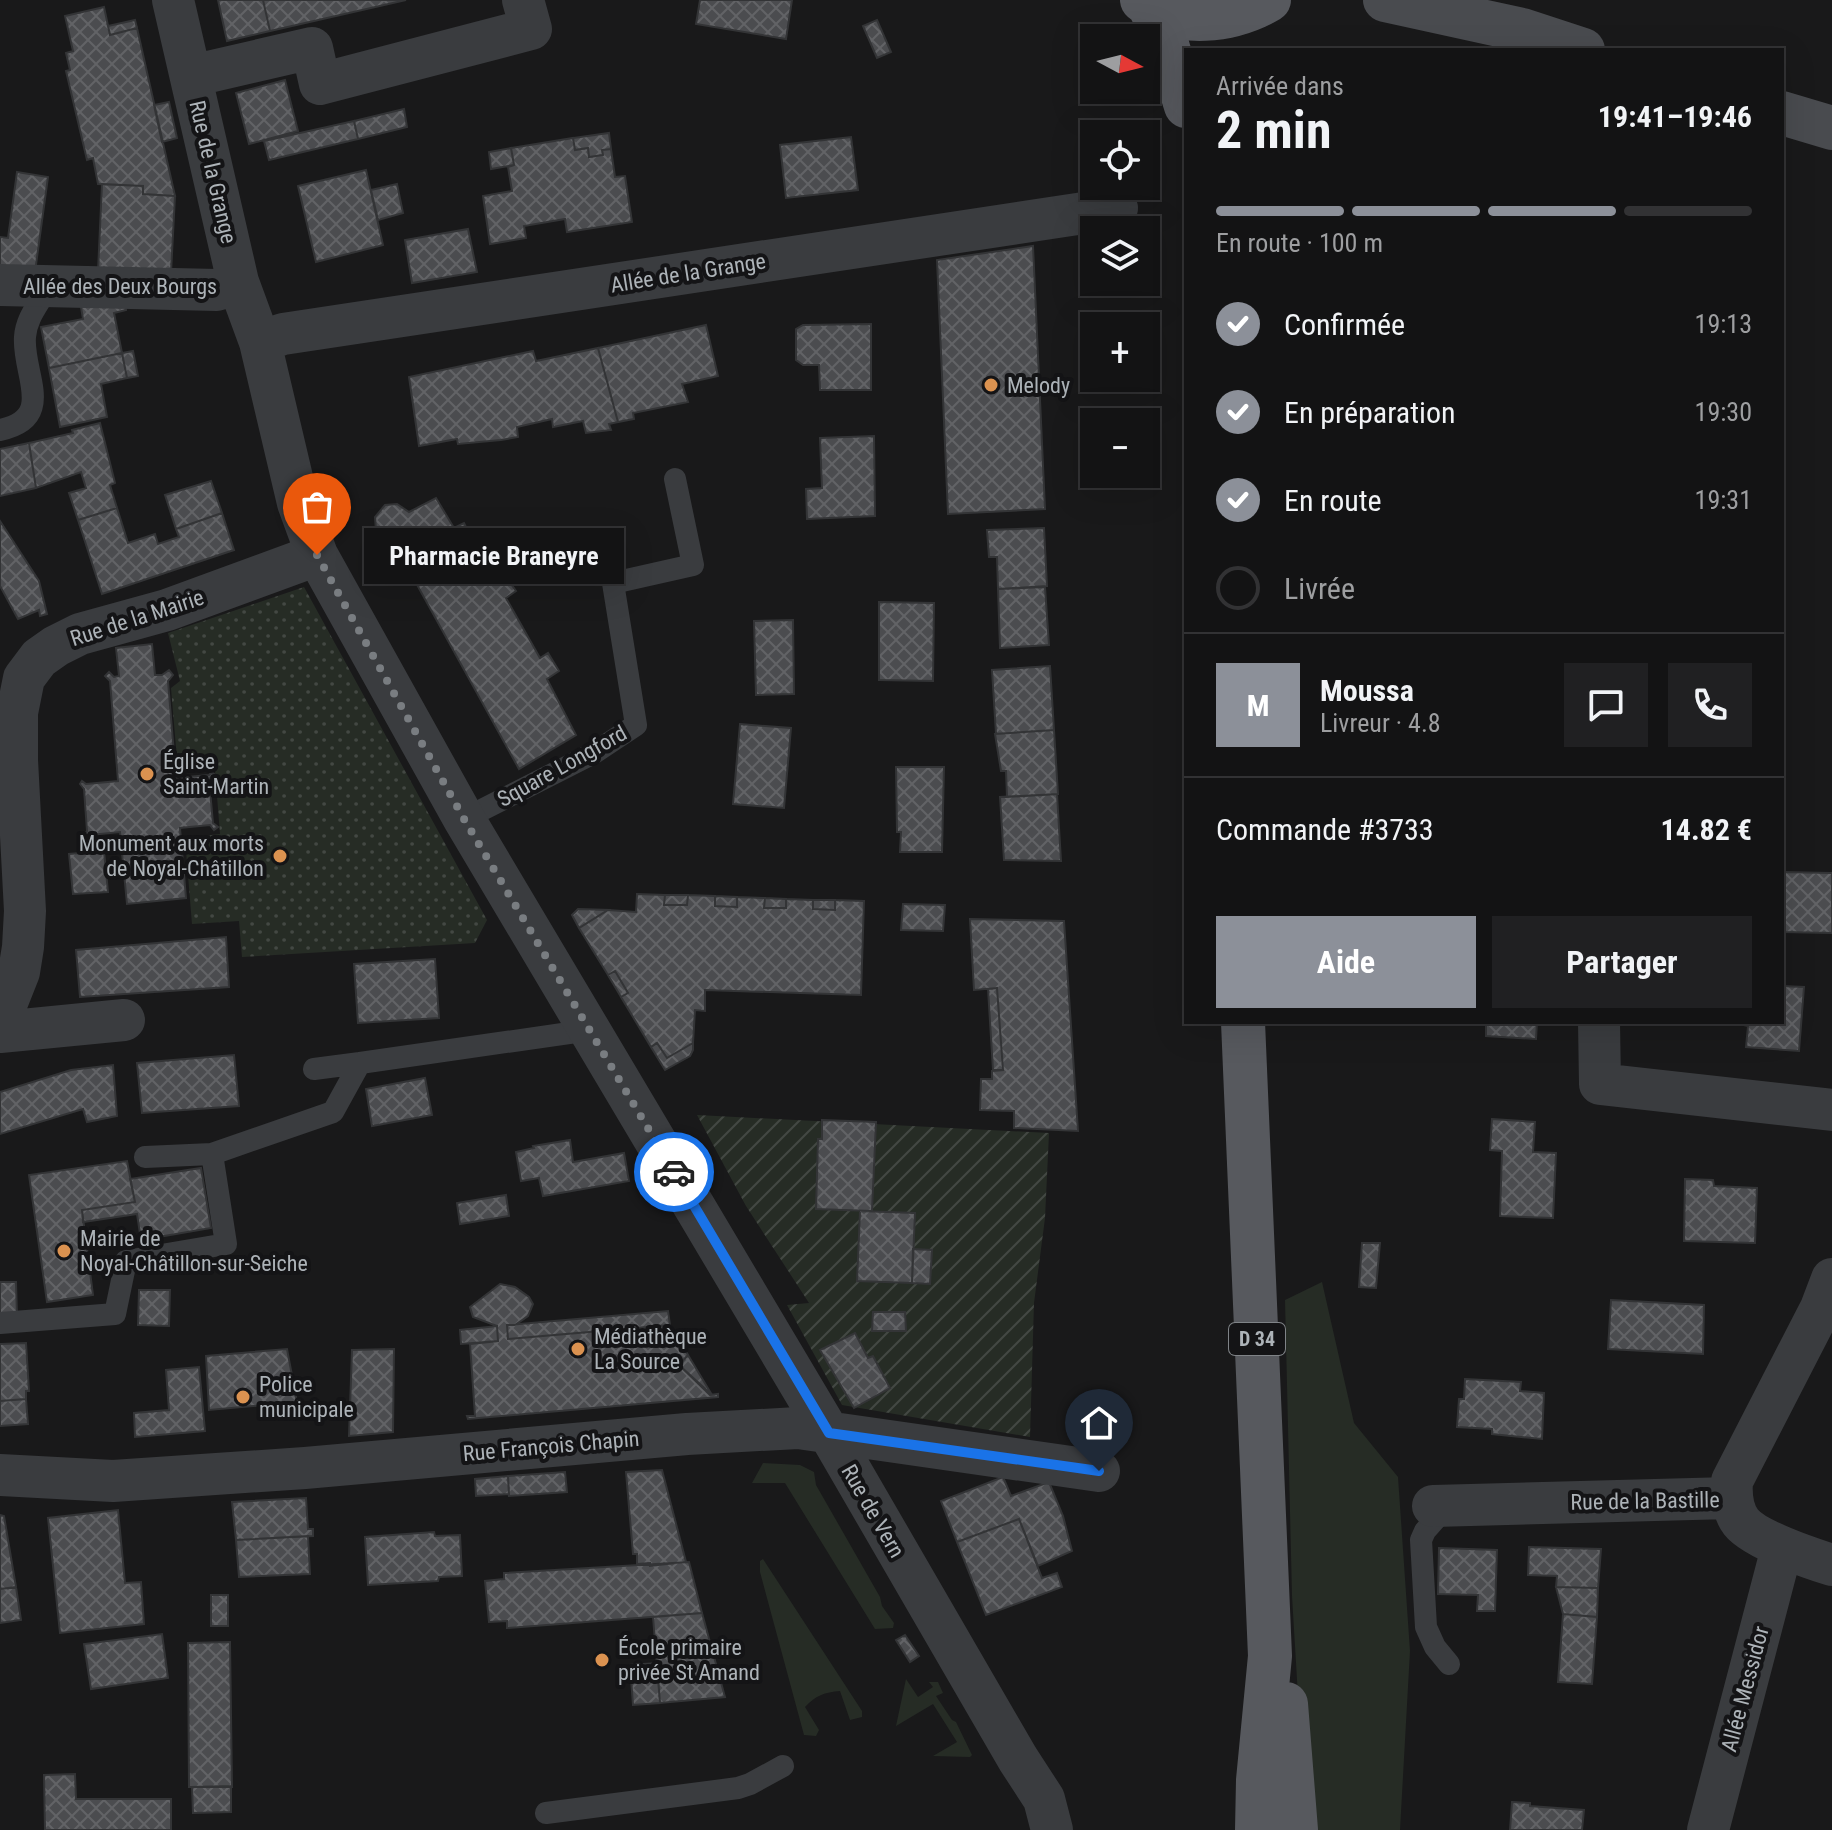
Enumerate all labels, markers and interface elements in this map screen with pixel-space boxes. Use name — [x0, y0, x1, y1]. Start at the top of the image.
north arrow — [1080, 24, 1160, 104]
map controls — [1080, 24, 1160, 488]
text: Arrivée dans — [1216, 71, 1344, 101]
street label: Rue de la Grange — [184, 98, 242, 246]
text: 19:41–19:46 — [1598, 99, 1752, 134]
text: 2 min — [1216, 100, 1332, 161]
button: locate — [1080, 120, 1160, 200]
button: layers — [1080, 216, 1160, 296]
text: En route · 100 m — [1216, 228, 1383, 258]
street label: Allée de la Grange — [609, 248, 767, 298]
street label: Allée des Deux Bourgs — [23, 274, 217, 299]
icon: check — [1216, 302, 1260, 346]
text: Confirmée — [1284, 307, 1405, 342]
text: 19:13 — [1695, 309, 1752, 339]
button: + — [1080, 312, 1160, 392]
place label: Melody — [1007, 373, 1070, 398]
marker: Melody — [982, 376, 1000, 394]
icon: check — [1216, 390, 1260, 434]
text: En préparation — [1284, 395, 1456, 430]
text: 19:30 — [1695, 397, 1752, 427]
button: − — [1080, 408, 1160, 488]
pin — [283, 473, 351, 555]
icon: check — [1216, 478, 1260, 522]
text: En route — [1284, 483, 1382, 518]
icon: bag — [295, 485, 339, 529]
text: 19:31 — [1695, 485, 1752, 515]
callout: Pharmacie Braneyre — [365, 527, 625, 583]
text: Pharmacie Braneyre — [389, 541, 599, 571]
text: Livrée — [1284, 571, 1355, 606]
street label: Rue de la Mairie — [67, 585, 207, 651]
button: chat — [1564, 663, 1648, 747]
button: phone — [1668, 663, 1752, 747]
text: Moussa — [1320, 673, 1414, 708]
text: M — [1247, 688, 1269, 723]
text: Livreur · 4.8 — [1320, 708, 1441, 738]
street label: Square Longford — [493, 720, 631, 812]
place label: Église Saint-Martin — [163, 749, 269, 799]
marker: Église Saint-Martin — [138, 765, 156, 783]
text: Commande #3733 — [1216, 812, 1434, 847]
text: 14.82 € — [1661, 812, 1752, 847]
place label: Monument aux morts de Noyal-Châtillon — [79, 831, 264, 881]
marker: Monument aux morts de Noyal-Châtillon — [271, 847, 289, 865]
button: Aide — [1216, 916, 1476, 1008]
button: Partager — [1492, 916, 1752, 1008]
courier — [634, 1132, 714, 1212]
icon: car — [652, 1150, 696, 1194]
place label: Mairie de Noyal-Châtillon-sur-Seiche — [80, 1226, 308, 1276]
marker: Mairie de Noyal-Châtillon-sur-Seiche — [55, 1242, 73, 1260]
road number: D 34 — [1229, 1323, 1285, 1355]
place label: Médiathèque La Source — [594, 1324, 707, 1374]
marker: Médiathèque La Source — [569, 1340, 587, 1358]
place label: Police municipale — [259, 1372, 354, 1422]
marker: Police municipale — [234, 1388, 252, 1406]
pin — [1065, 1389, 1133, 1471]
icon: home — [1077, 1401, 1121, 1445]
street label: Rue François Chapin — [462, 1426, 640, 1466]
street label: Rue de Vern — [836, 1460, 910, 1562]
street label: Rue de la Bastille — [1570, 1487, 1720, 1515]
street label: Allée Messidor — [1716, 1623, 1774, 1755]
place label: École primaire privée St Amand — [618, 1635, 760, 1685]
marker: École primaire privée St Amand — [593, 1651, 611, 1669]

